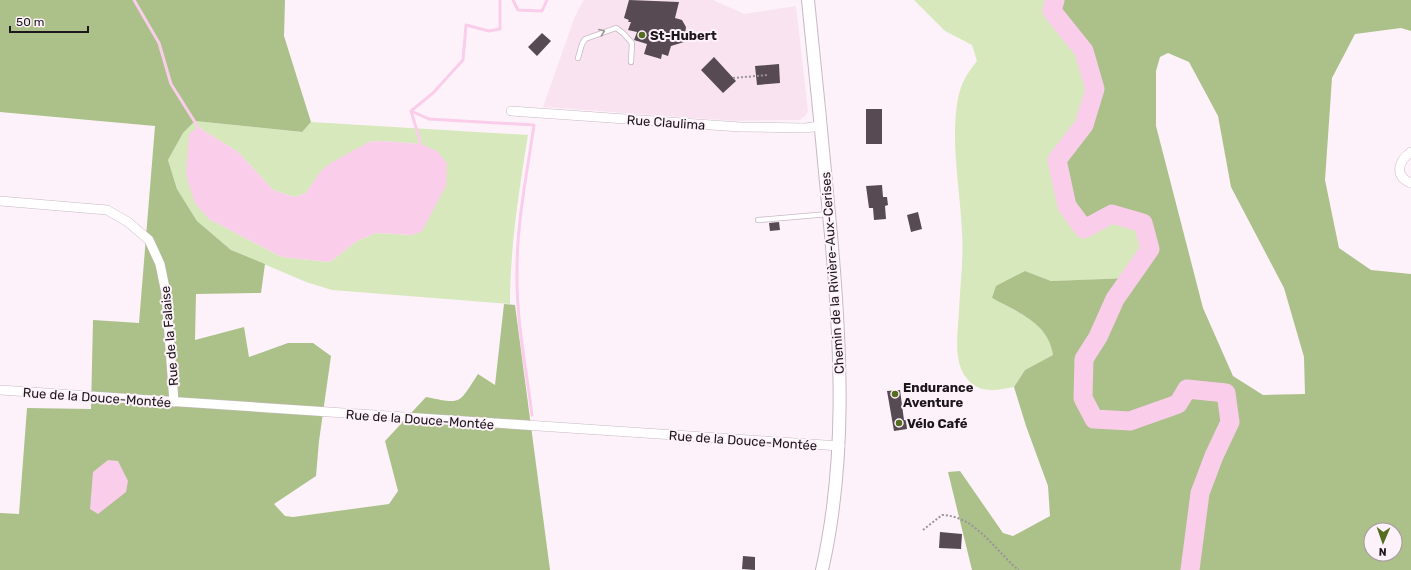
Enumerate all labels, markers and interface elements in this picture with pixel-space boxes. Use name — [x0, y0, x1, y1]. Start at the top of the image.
scale bar — [10, 8, 88, 34]
text: 50 m — [16, 15, 44, 29]
one-way arrow — [599, 28, 606, 37]
place label: St-Hubert — [650, 28, 717, 43]
marker: St-Hubert — [637, 30, 647, 40]
street label: Rue Claulima — [626, 112, 706, 133]
street label: Chemin de la Rivière-Aux-Cerises — [818, 171, 847, 375]
street label: Rue de la Falaise — [158, 285, 181, 387]
place label: Endurance Aventure — [903, 380, 974, 410]
street label: Rue de la Douce-Montée — [22, 385, 172, 410]
marker: Endurance Aventure — [890, 389, 900, 399]
street label: Rue de la Douce-Montée — [345, 407, 495, 432]
place label: Vélo Café — [907, 416, 968, 431]
marker: Vélo Café — [894, 418, 904, 428]
street label: Rue de la Douce-Montée — [668, 428, 818, 453]
north arrow — [1363, 522, 1403, 562]
text: N — [1378, 545, 1387, 558]

